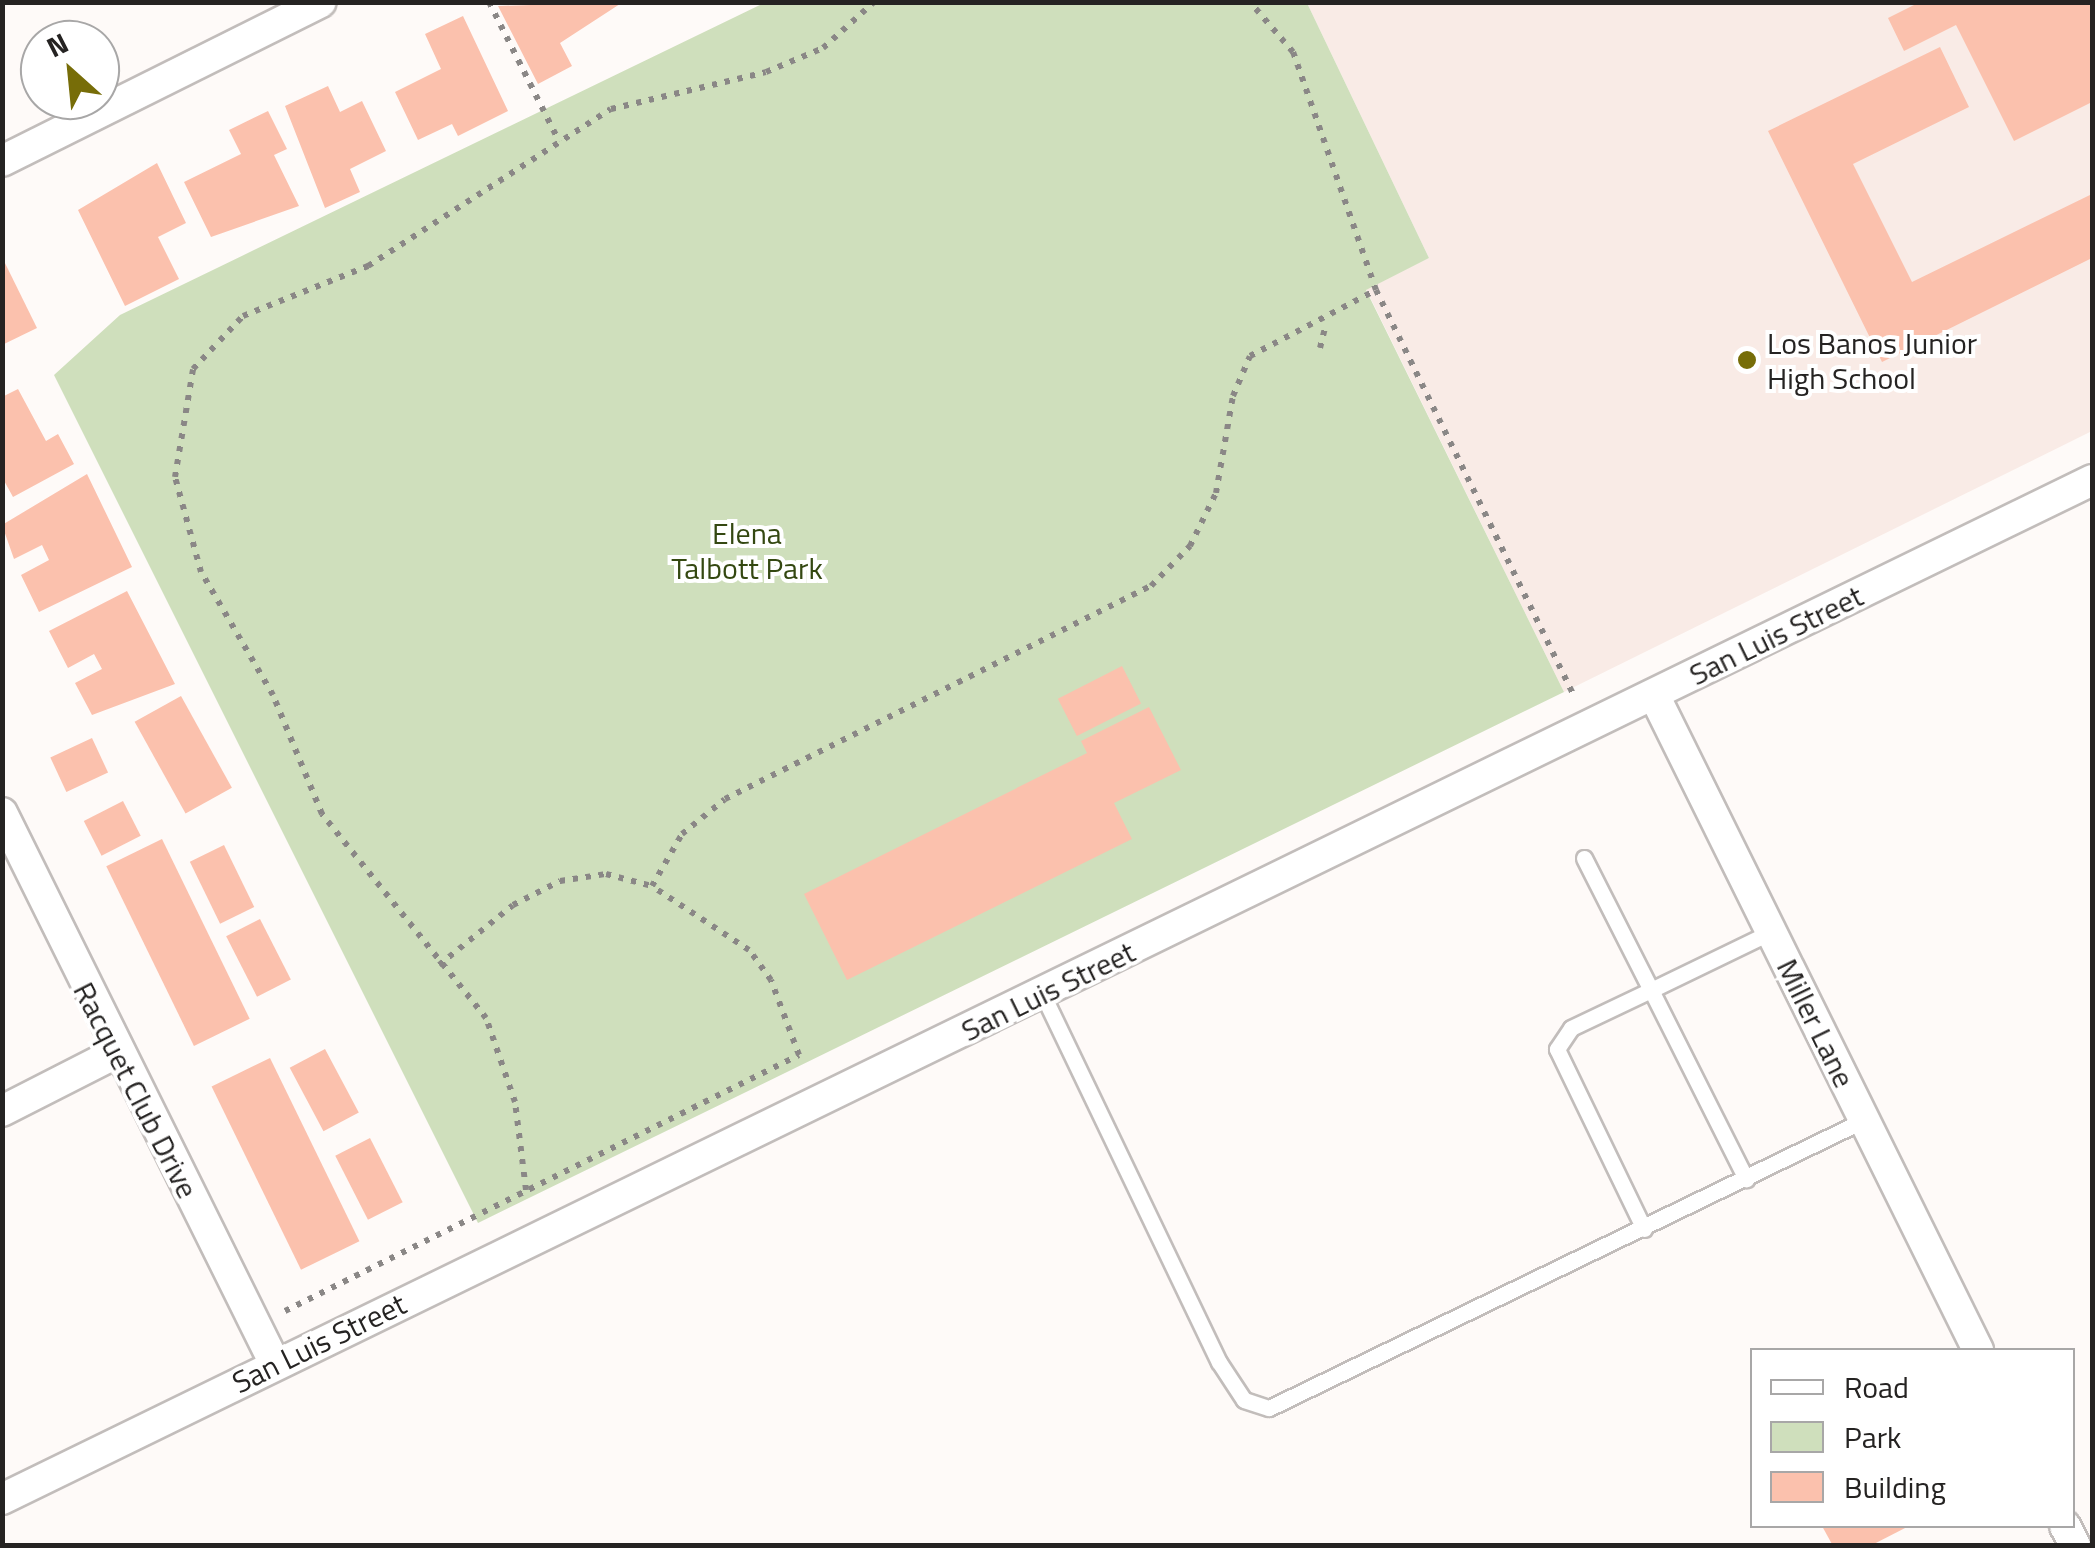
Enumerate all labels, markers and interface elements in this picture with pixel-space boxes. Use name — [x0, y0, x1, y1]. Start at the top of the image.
north arrow — [20, 20, 120, 120]
text: N — [39, 21, 75, 68]
place label: Los Banos Junior High School — [1767, 325, 1977, 396]
marker: Los Banos Junior High School — [1736, 349, 1758, 371]
park label: Elena Talbott Park — [671, 515, 823, 586]
street label: San Luis Street — [1683, 577, 1869, 693]
street label: San Luis Street — [955, 933, 1141, 1049]
street label: Miller Lane — [1769, 953, 1863, 1093]
street label: Racquet Club Drive — [66, 976, 206, 1204]
street label: San Luis Street — [226, 1285, 412, 1401]
legend — [1750, 1348, 2075, 1528]
text: Road — [1844, 1364, 1909, 1410]
text: Park — [1844, 1414, 1901, 1460]
text: Building — [1844, 1464, 1946, 1510]

